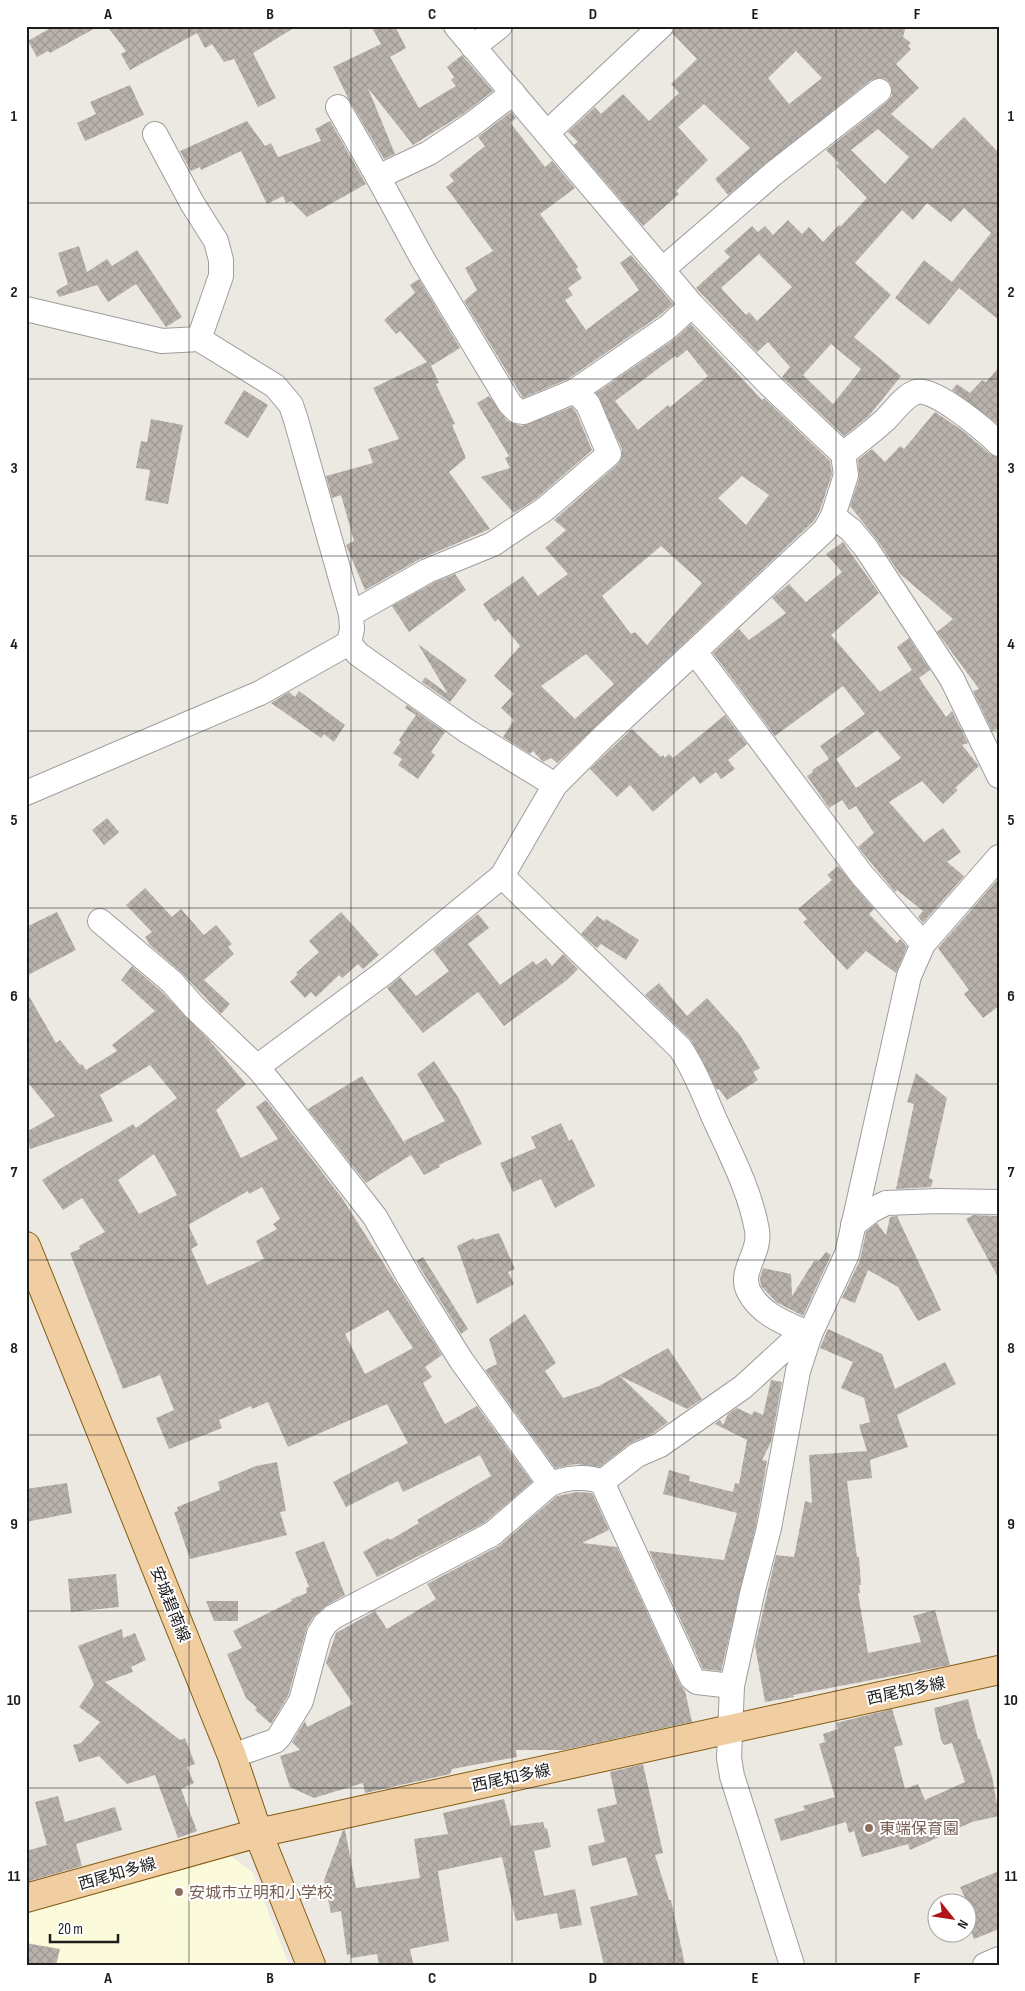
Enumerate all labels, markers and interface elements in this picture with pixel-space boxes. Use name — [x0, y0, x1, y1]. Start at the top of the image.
text: A — [103, 5, 112, 24]
text: B — [266, 5, 274, 24]
text: C — [428, 5, 436, 24]
text: D — [589, 5, 597, 24]
text: E — [752, 5, 759, 24]
text: F — [914, 5, 921, 24]
text: 1 — [11, 107, 18, 126]
text: 1 — [1008, 107, 1015, 126]
text: 2 — [10, 283, 18, 302]
text: 2 — [1007, 283, 1015, 302]
text: 3 — [10, 459, 18, 478]
text: 3 — [1007, 459, 1015, 478]
text: 4 — [10, 635, 18, 654]
text: 4 — [1007, 635, 1015, 654]
text: 5 — [10, 811, 18, 830]
text: 5 — [1007, 811, 1015, 830]
text: 6 — [10, 987, 18, 1006]
text: 6 — [1007, 987, 1015, 1006]
text: 7 — [11, 1163, 18, 1182]
text: 7 — [1008, 1163, 1015, 1182]
text: 8 — [10, 1339, 18, 1358]
text: 8 — [1007, 1339, 1015, 1358]
text: 9 — [10, 1515, 18, 1534]
text: 9 — [1007, 1515, 1015, 1534]
street label: 安城碧南線 — [146, 1564, 193, 1645]
street label: 西尾知多線 — [865, 1674, 947, 1709]
text: 10 — [7, 1691, 21, 1710]
text: 10 — [1004, 1691, 1018, 1710]
street label: 西尾知多線 — [470, 1761, 552, 1796]
place label: 東端保育園 — [879, 1820, 959, 1839]
marker: 東端保育園 — [863, 1822, 875, 1834]
street label: 西尾知多線 — [76, 1854, 158, 1895]
text: 11 — [8, 1867, 21, 1886]
text: 11 — [1005, 1867, 1018, 1886]
place label: 安城市立明和小学校 — [189, 1884, 333, 1903]
marker: 安城市立明和小学校 — [173, 1886, 185, 1898]
north arrow — [928, 1894, 978, 1944]
scale bar — [50, 1911, 118, 1943]
text: N — [954, 1917, 972, 1932]
text: 20 m — [58, 1920, 83, 1939]
text: A — [103, 1969, 112, 1988]
text: B — [266, 1969, 274, 1988]
text: C — [428, 1969, 436, 1988]
text: D — [589, 1969, 597, 1988]
text: E — [752, 1969, 759, 1988]
text: F — [914, 1969, 921, 1988]

